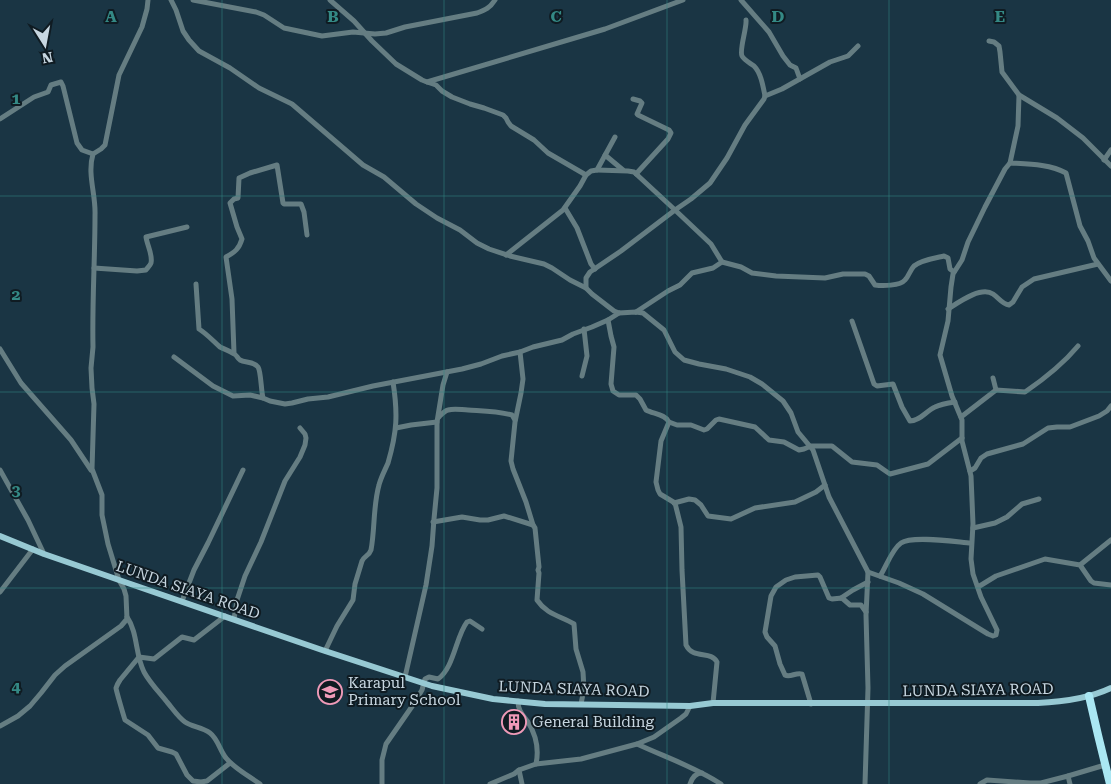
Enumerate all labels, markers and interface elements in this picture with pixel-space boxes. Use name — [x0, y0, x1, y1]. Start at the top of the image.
text: A — [105, 7, 117, 26]
text: B — [327, 7, 339, 26]
text: C — [550, 7, 562, 26]
text: D — [772, 7, 785, 26]
text: E — [995, 7, 1005, 26]
north arrow — [20, 20, 70, 70]
text: N — [40, 49, 54, 67]
text: 1 — [12, 89, 21, 108]
text: 2 — [12, 285, 21, 304]
text: 3 — [12, 481, 21, 500]
street label: LUNDA SIAYA ROAD — [114, 557, 262, 623]
place label: Karapul Primary School — [348, 674, 461, 709]
text: 4 — [12, 677, 21, 696]
street label: LUNDA SIAYA ROAD — [498, 677, 650, 701]
school or university icon: Karapul Primary School — [317, 679, 343, 705]
street label: LUNDA SIAYA ROAD — [902, 680, 1054, 700]
building icon: General Building — [501, 709, 527, 735]
place label: General Building — [532, 713, 654, 731]

